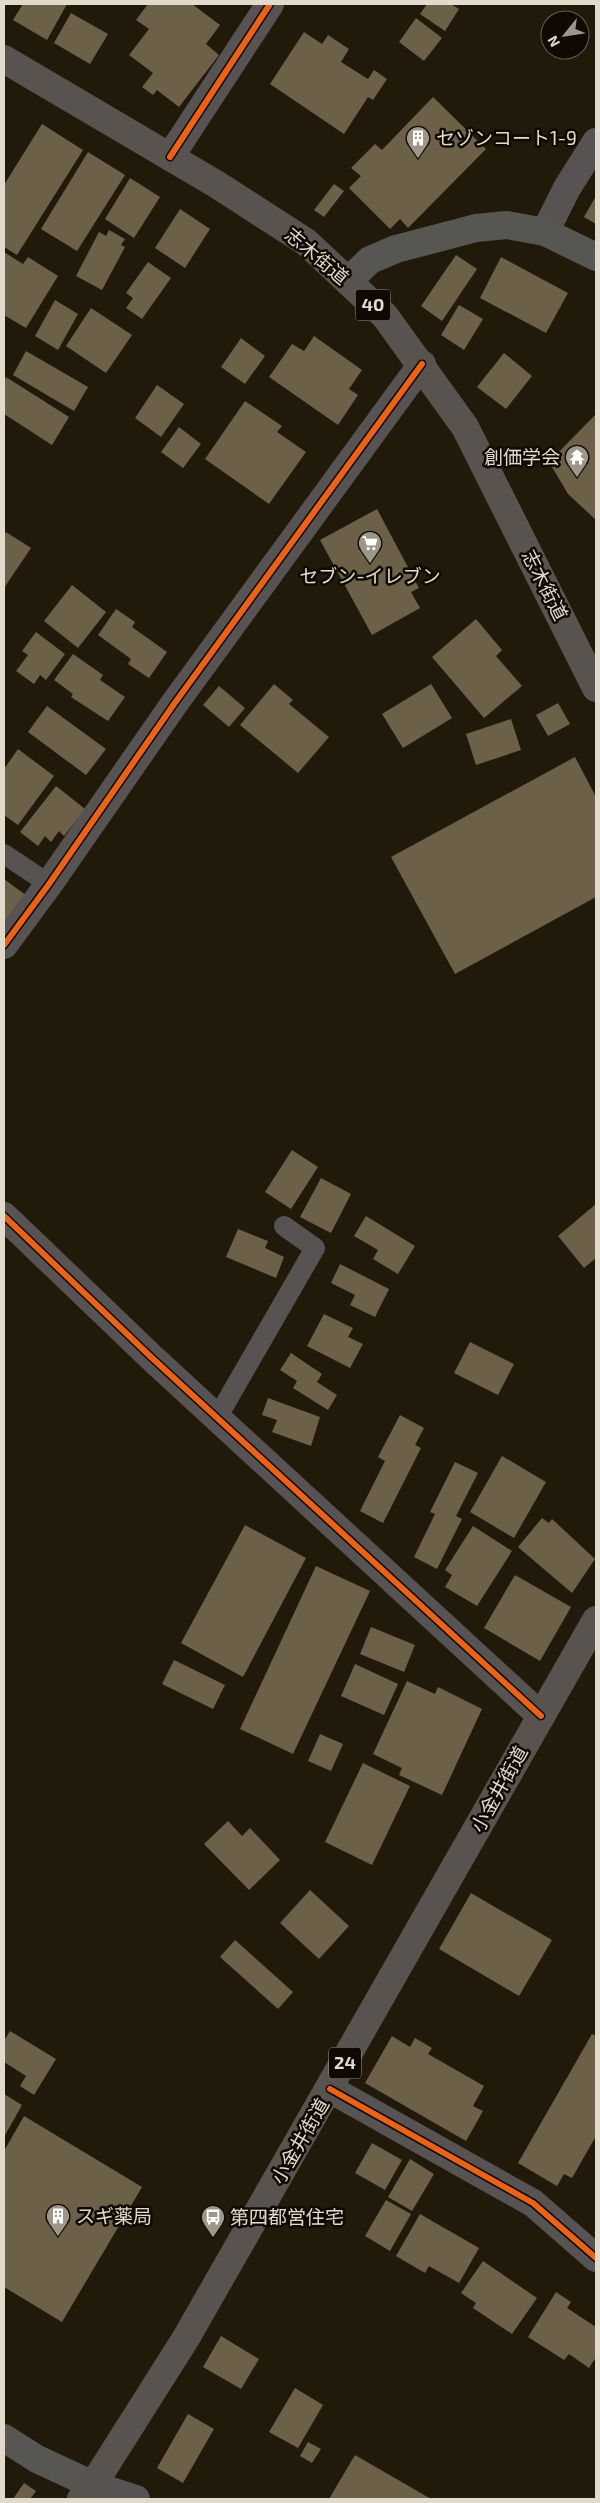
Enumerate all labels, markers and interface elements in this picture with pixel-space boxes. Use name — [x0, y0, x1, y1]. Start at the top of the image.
north arrow — [540, 10, 590, 60]
text: N — [543, 33, 563, 50]
building icon: セゾンコート1-9 — [405, 125, 431, 159]
place label: セゾンコート1-9 — [436, 126, 577, 149]
street label: 志木街道 — [281, 222, 354, 289]
road number: 40 — [356, 290, 390, 320]
temple icon: 創価学会 — [564, 444, 590, 478]
place label: 創価学会 — [484, 445, 560, 468]
supermarket icon: セブン-イレブン — [357, 530, 383, 564]
street label: 志木街道 — [518, 546, 573, 624]
place label: セブン-イレブン — [299, 564, 441, 587]
street label: 小金井街道 — [465, 1742, 532, 1836]
road number: 24 — [329, 2048, 361, 2078]
street label: 小金井街道 — [266, 2094, 333, 2188]
building icon: スギ薬局 — [45, 2203, 71, 2237]
place label: スギ薬局 — [76, 2204, 152, 2227]
bus stop icon: 第四都営住宅 — [200, 2204, 226, 2238]
place label: 第四都営住宅 — [230, 2205, 344, 2228]

